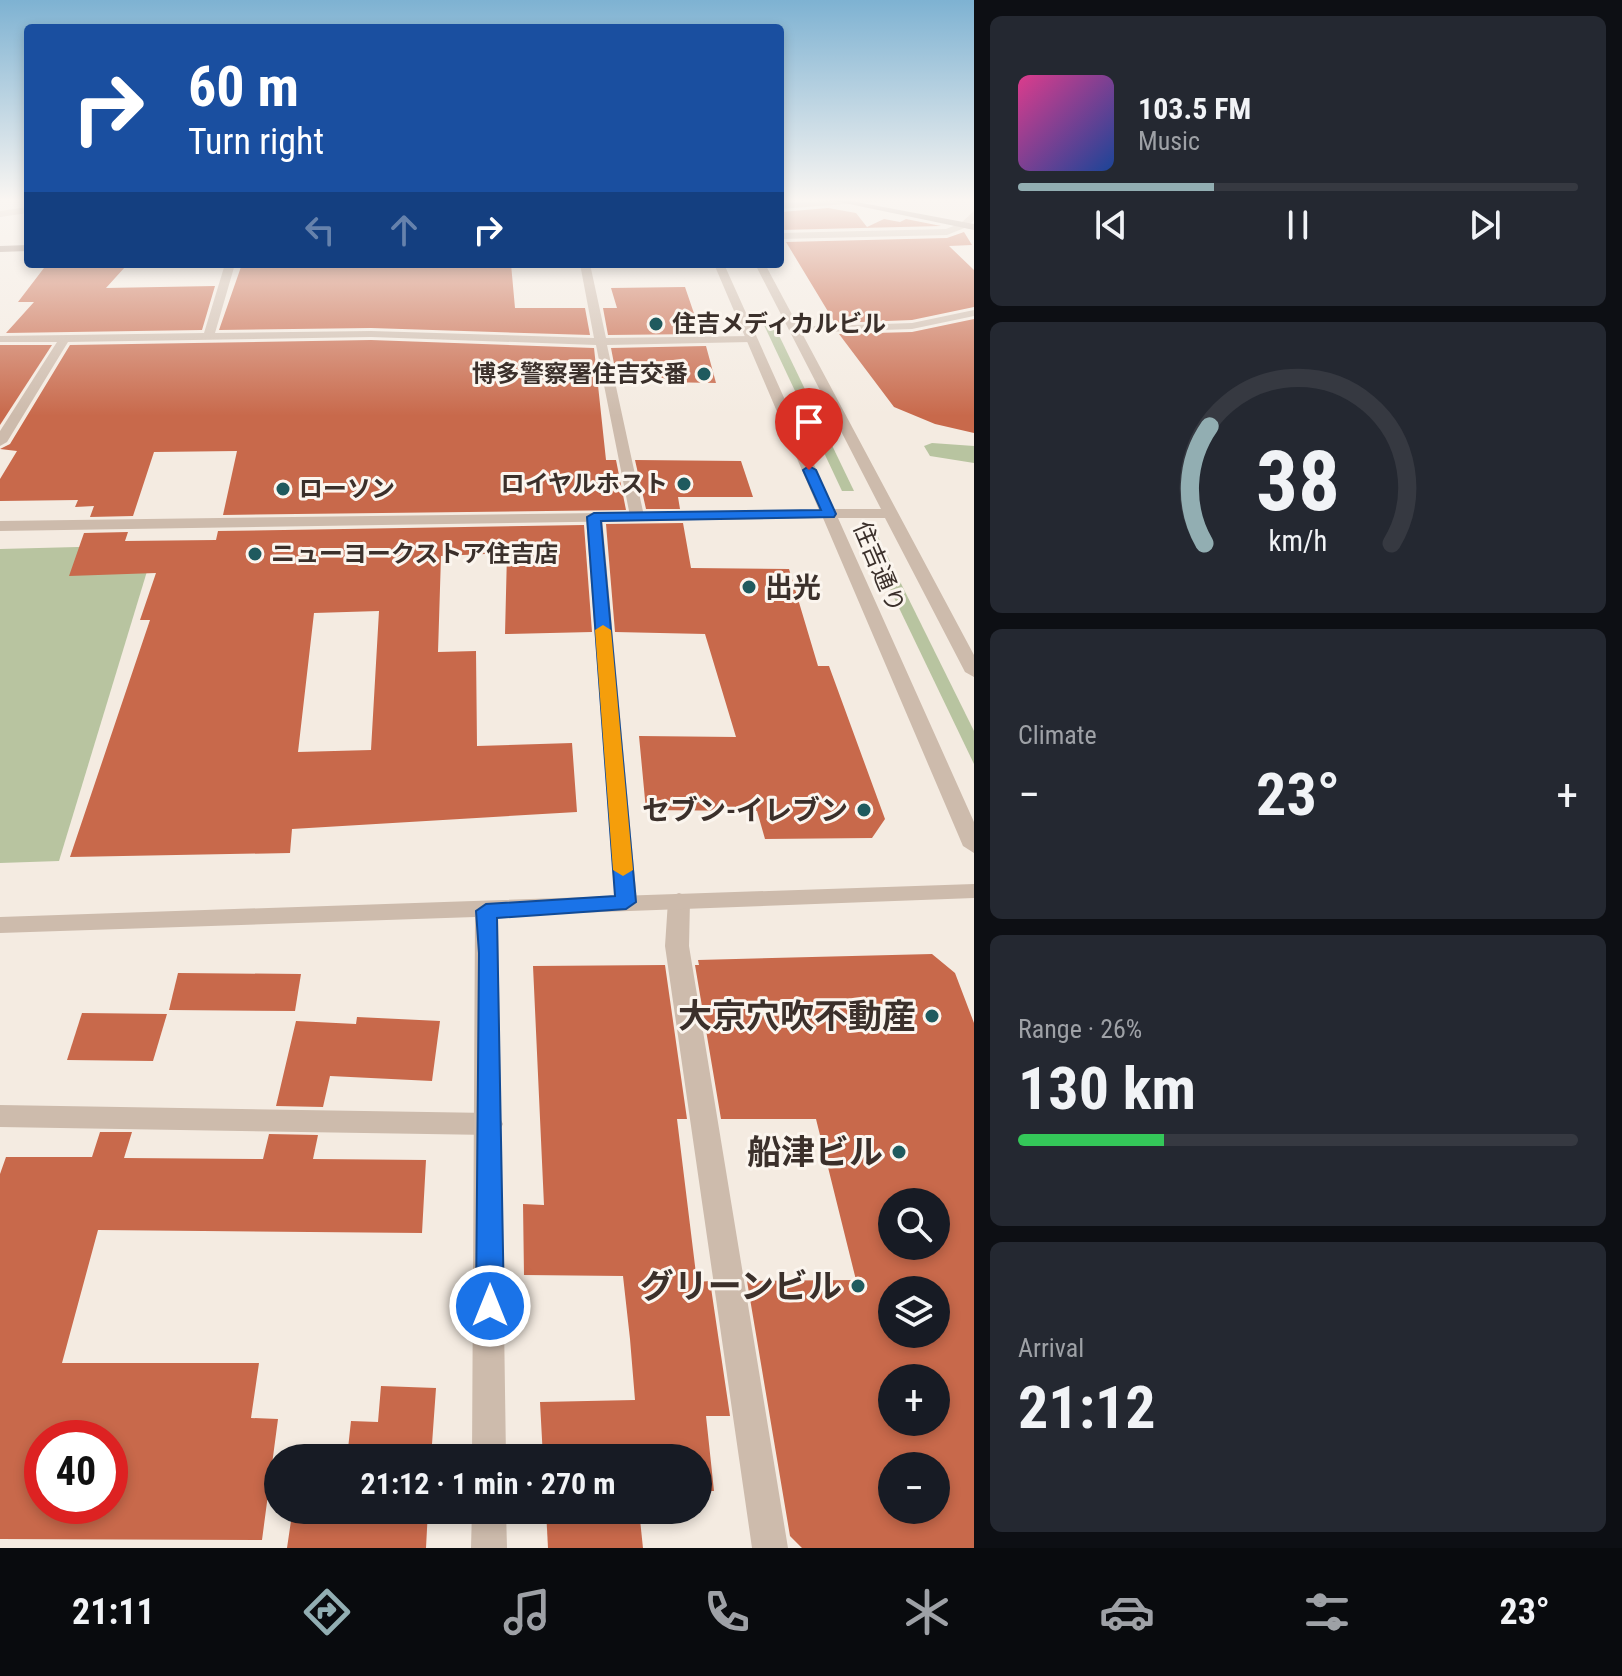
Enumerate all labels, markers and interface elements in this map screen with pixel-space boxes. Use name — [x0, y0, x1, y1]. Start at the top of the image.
text: 60 m — [188, 54, 299, 120]
icon: right — [56, 56, 160, 160]
text: 103.5 FM — [1138, 91, 1251, 126]
text: Turn right — [188, 121, 324, 163]
text: Music — [1138, 126, 1200, 156]
icon: previous — [1089, 203, 1133, 247]
icon: pause — [1276, 203, 1320, 247]
icon: next — [1463, 203, 1507, 247]
icon: left — [298, 208, 342, 252]
icon: ahead — [382, 208, 426, 252]
icon: right — [466, 208, 510, 252]
place label: 住吉メディカルビル — [672, 310, 886, 338]
marker: 住吉メディカルビル — [647, 315, 665, 333]
place label: 博多警察署住吉交番 — [472, 360, 688, 388]
marker: 博多警察署住吉交番 — [695, 365, 713, 383]
pin — [775, 388, 843, 470]
icon: arrive — [787, 400, 831, 444]
text: 38 — [1256, 432, 1340, 529]
place label: ロイヤルホスト — [501, 470, 668, 498]
place label: ローソン — [299, 475, 395, 503]
marker: ロイヤルホスト — [675, 475, 693, 493]
marker: ローソン — [274, 480, 292, 498]
street label: 住吉通り — [847, 517, 911, 617]
text: km/h — [1269, 524, 1327, 558]
place label: ニューヨークストア住吉店 — [271, 540, 558, 568]
marker: ニューヨークストア住吉店 — [246, 545, 264, 563]
place label: 出光 — [765, 571, 821, 604]
marker: 出光 — [740, 578, 758, 596]
text: Climate — [1018, 720, 1097, 750]
text: 23° — [1256, 759, 1340, 830]
text: − — [1018, 769, 1040, 821]
text: + — [1556, 769, 1578, 821]
place label: セブン-イレブン — [642, 794, 848, 827]
marker: セブン-イレブン — [855, 801, 873, 819]
place label: 大京穴吹不動産 — [678, 996, 916, 1036]
marker: 大京穴吹不動産 — [923, 1007, 941, 1025]
text: Range · 26% — [1018, 1014, 1142, 1044]
text: 130 km — [1018, 1053, 1196, 1124]
place label: 船津ビル — [747, 1132, 883, 1172]
marker: 船津ビル — [890, 1143, 908, 1161]
map controls — [878, 1188, 950, 1524]
button: search — [878, 1188, 950, 1260]
position arrow — [448, 1264, 532, 1348]
place label: グリーンビル — [640, 1266, 842, 1306]
button: layers — [878, 1276, 950, 1348]
marker: グリーンビル — [849, 1277, 867, 1295]
text: Arrival — [1018, 1333, 1084, 1363]
button: + — [878, 1364, 950, 1436]
text: 21:12 — [1018, 1372, 1156, 1443]
speed limit sign: 40 — [24, 1420, 128, 1524]
button: − — [878, 1452, 950, 1524]
text: 21:12 · 1 min · 270 m — [361, 1466, 615, 1501]
icon: directions — [299, 1584, 355, 1640]
icon: music — [499, 1584, 555, 1640]
icon: phone — [699, 1584, 755, 1640]
icon: climate — [899, 1584, 955, 1640]
icon: car — [1099, 1584, 1155, 1640]
icon: filters — [1299, 1584, 1355, 1640]
text: 21:11 — [72, 1591, 155, 1633]
text: 23° — [1499, 1591, 1550, 1633]

